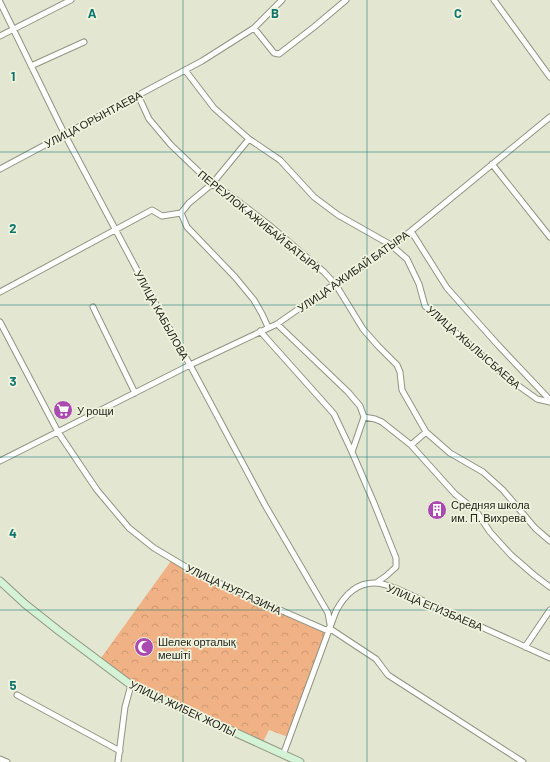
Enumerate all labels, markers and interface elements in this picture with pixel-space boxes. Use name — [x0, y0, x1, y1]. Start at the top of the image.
text: A — [88, 5, 97, 21]
text: B — [271, 5, 279, 21]
text: C — [454, 5, 462, 21]
text: 1 — [11, 68, 15, 84]
street label: УЛИЦА ОРЫНТАЕВА — [42, 88, 144, 150]
street label: ПЕРЕУЛОК АЖИБАЙ БАТЫРА — [196, 167, 325, 275]
text: 2 — [9, 220, 17, 236]
street label: УЛИЦА АЖИБАЙ БАТЫРА — [295, 227, 412, 314]
street label: УЛИЦА КАБЫЛОВА — [132, 268, 192, 363]
street label: УЛИЦА ЖЫЛЫСБАЕВА — [424, 303, 524, 392]
text: 3 — [9, 373, 17, 389]
supermarket icon: У рощи — [52, 399, 74, 421]
place label: У рощи — [77, 404, 114, 417]
place label: Средняя школа им. П. Вихрева — [451, 498, 531, 524]
building icon: Средняя школа им. П. Вихрева — [426, 499, 448, 521]
text: 4 — [9, 525, 17, 541]
street label: УЛИЦА НУРГАЗИНА — [184, 561, 284, 617]
street label: УЛИЦА ЕГИЗБАЕВА — [385, 581, 486, 633]
place label: Шелек орталық мешіті — [158, 635, 236, 661]
mosque icon: Шелек орталық мешіті — [133, 636, 155, 658]
text: 5 — [9, 677, 17, 693]
street label: УЛИЦА ЖИБЕК ЖОЛЫ — [128, 678, 238, 738]

